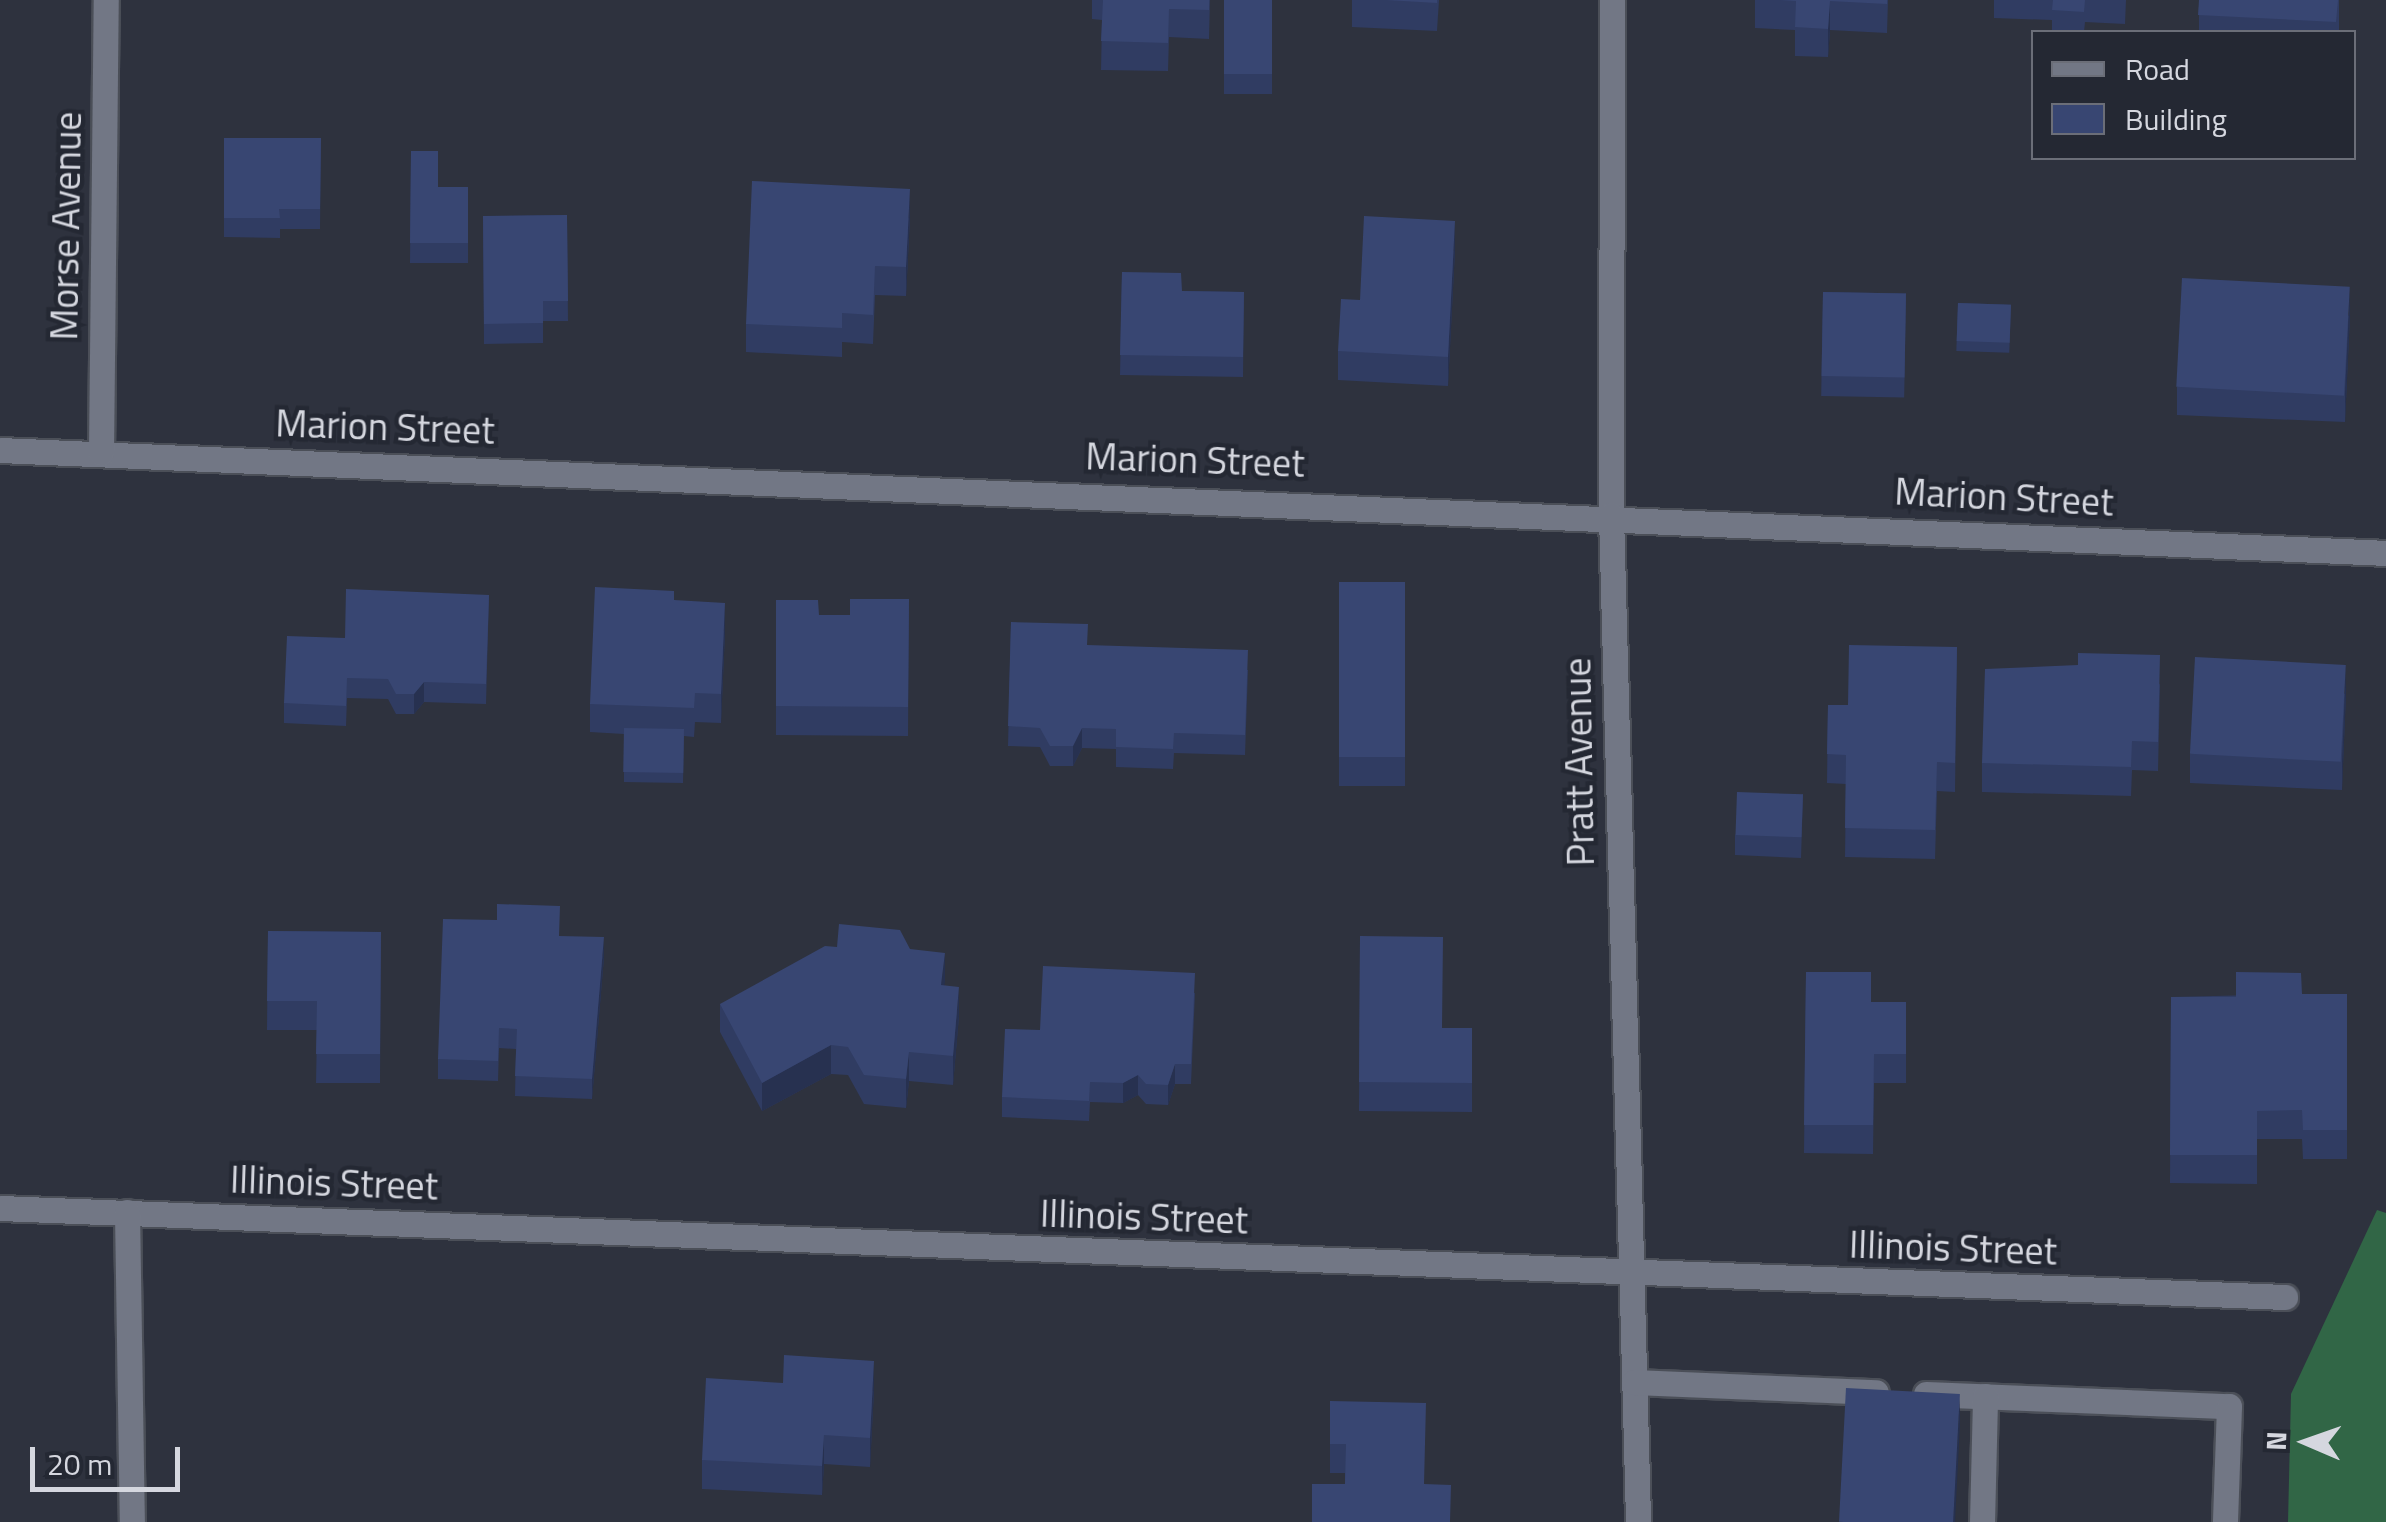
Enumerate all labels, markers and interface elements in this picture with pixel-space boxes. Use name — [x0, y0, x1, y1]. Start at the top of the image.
legend — [2031, 30, 2356, 160]
text: Road — [2125, 46, 2190, 92]
text: Building — [2125, 96, 2227, 142]
street label: Morse Avenue — [41, 111, 91, 341]
street label: Marion Street — [275, 400, 495, 454]
street label: Marion Street — [1085, 433, 1305, 487]
street label: Marion Street — [1893, 468, 2115, 526]
street label: Pratt Avenue — [1554, 657, 1604, 867]
street label: Illinois Street — [229, 1157, 439, 1209]
street label: Illinois Street — [1039, 1191, 1249, 1243]
street label: Illinois Street — [1848, 1222, 2058, 1274]
north arrow — [2256, 1392, 2356, 1492]
scale bar — [35, 1427, 185, 1489]
text: N — [2254, 1430, 2297, 1451]
text: 20 m — [47, 1441, 112, 1487]

